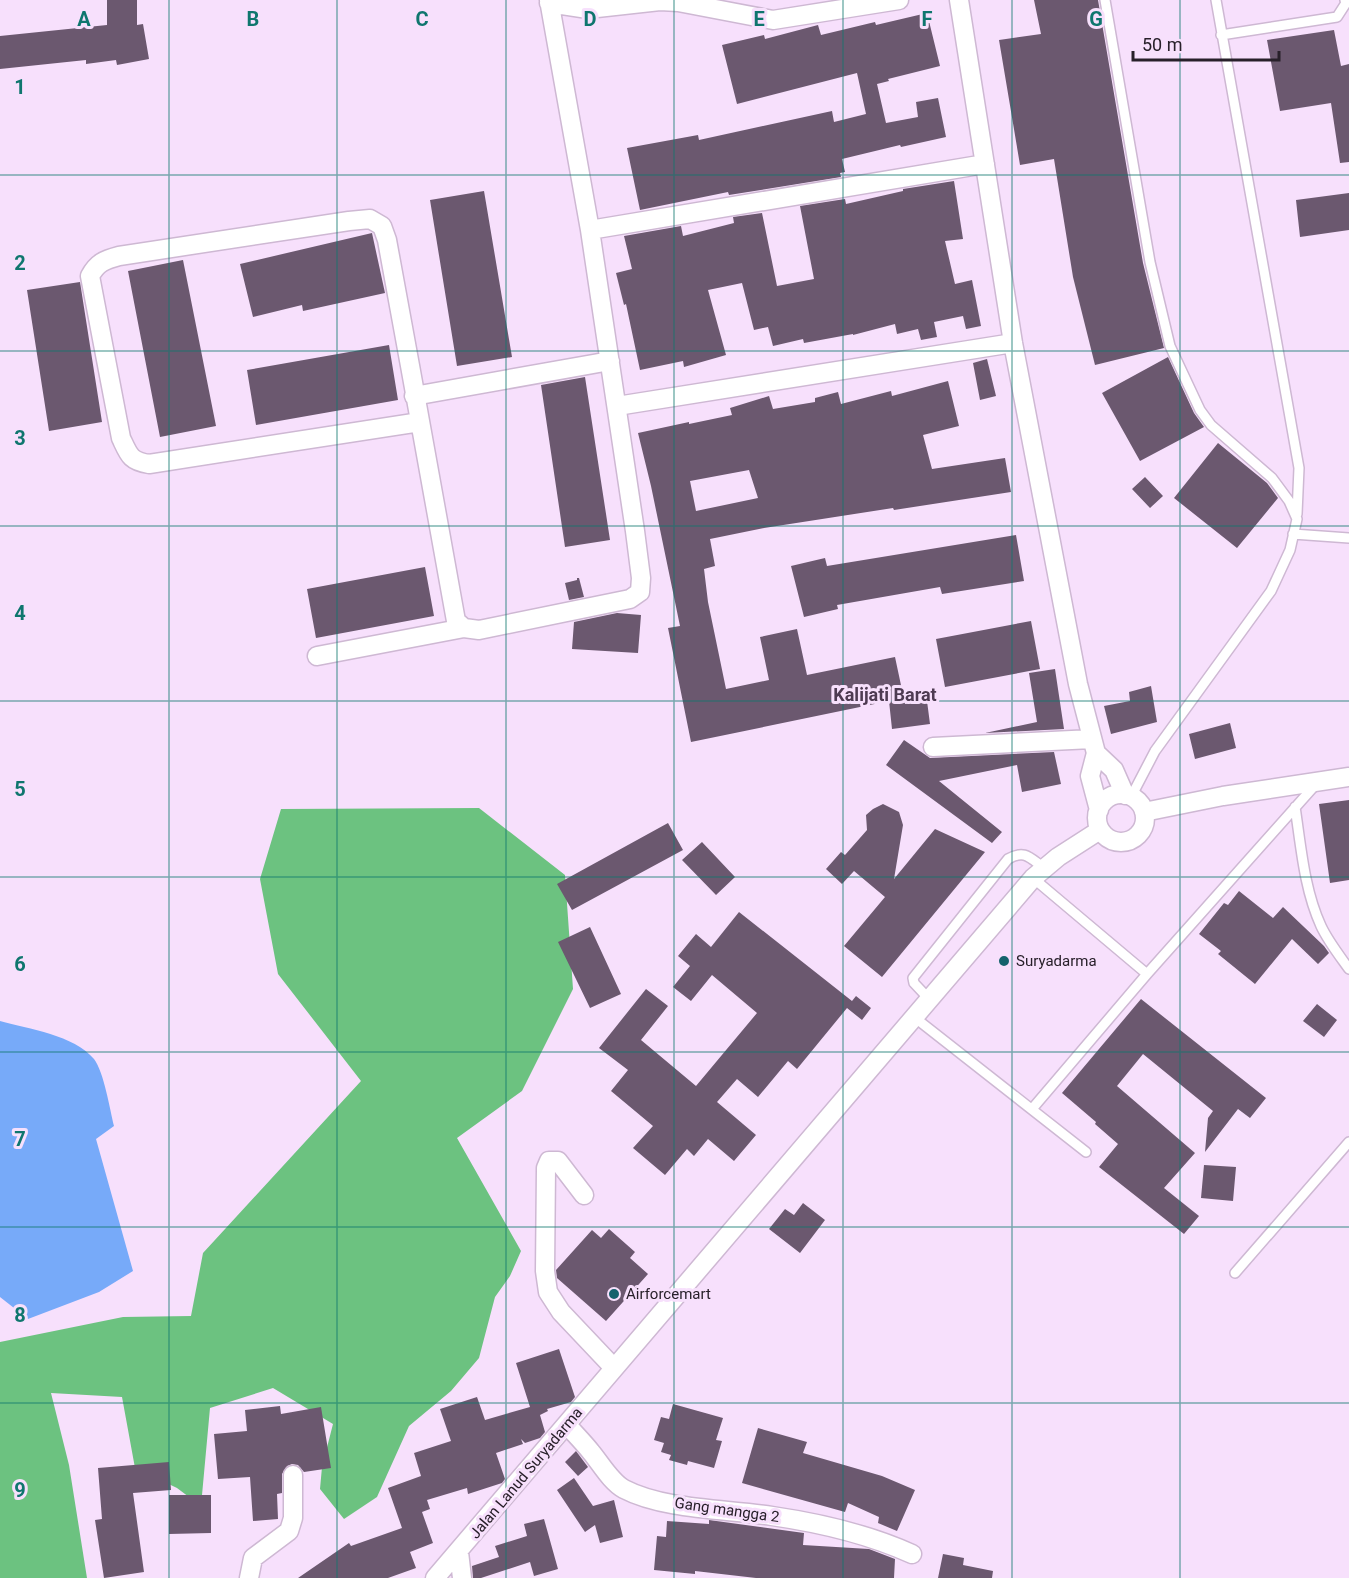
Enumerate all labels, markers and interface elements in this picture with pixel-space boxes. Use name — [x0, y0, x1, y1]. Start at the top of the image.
text: A — [77, 7, 91, 31]
text: B — [247, 7, 259, 31]
text: C — [415, 7, 429, 31]
text: D — [584, 7, 597, 31]
text: E — [753, 7, 765, 31]
text: F — [922, 7, 933, 31]
text: G — [1089, 7, 1103, 31]
scale bar — [1133, 24, 1278, 62]
text: 50 m — [1142, 34, 1182, 55]
text: 1 — [14, 75, 26, 99]
text: 2 — [14, 251, 26, 275]
text: 3 — [14, 426, 26, 450]
text: 4 — [14, 601, 26, 625]
district label: Kalijati Barat — [833, 684, 937, 705]
text: 5 — [14, 777, 26, 801]
text: 6 — [14, 952, 26, 976]
place label: Suryadarma — [1016, 952, 1097, 970]
marker: Suryadarma — [997, 954, 1011, 968]
text: 7 — [14, 1127, 26, 1151]
place label: Airforcemart — [626, 1285, 711, 1303]
marker: Airforcemart — [607, 1287, 621, 1301]
text: 8 — [14, 1303, 26, 1327]
street label: Jalan Lanud Suryadarma — [466, 1404, 586, 1542]
text: 9 — [14, 1478, 26, 1502]
street label: Gang mangga 2 — [673, 1494, 781, 1526]

